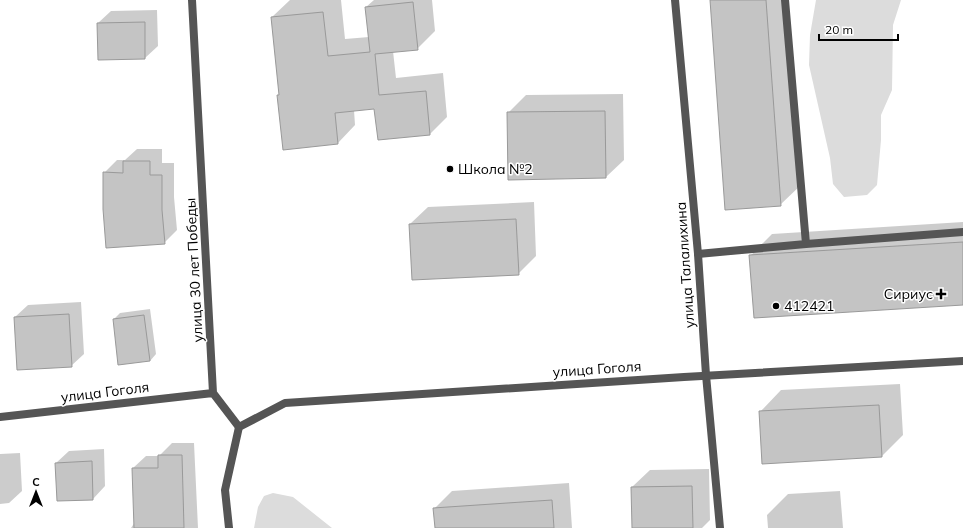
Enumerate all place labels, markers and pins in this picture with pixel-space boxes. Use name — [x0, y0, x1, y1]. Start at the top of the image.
place label: Школа №2 — [458, 160, 533, 178]
marker: Школа №2 — [445, 164, 455, 174]
place label: Сириус — [884, 285, 933, 303]
marker: Сириус — [936, 289, 946, 299]
place label: 412421 — [784, 297, 834, 315]
marker: 412421 — [771, 301, 781, 311]

